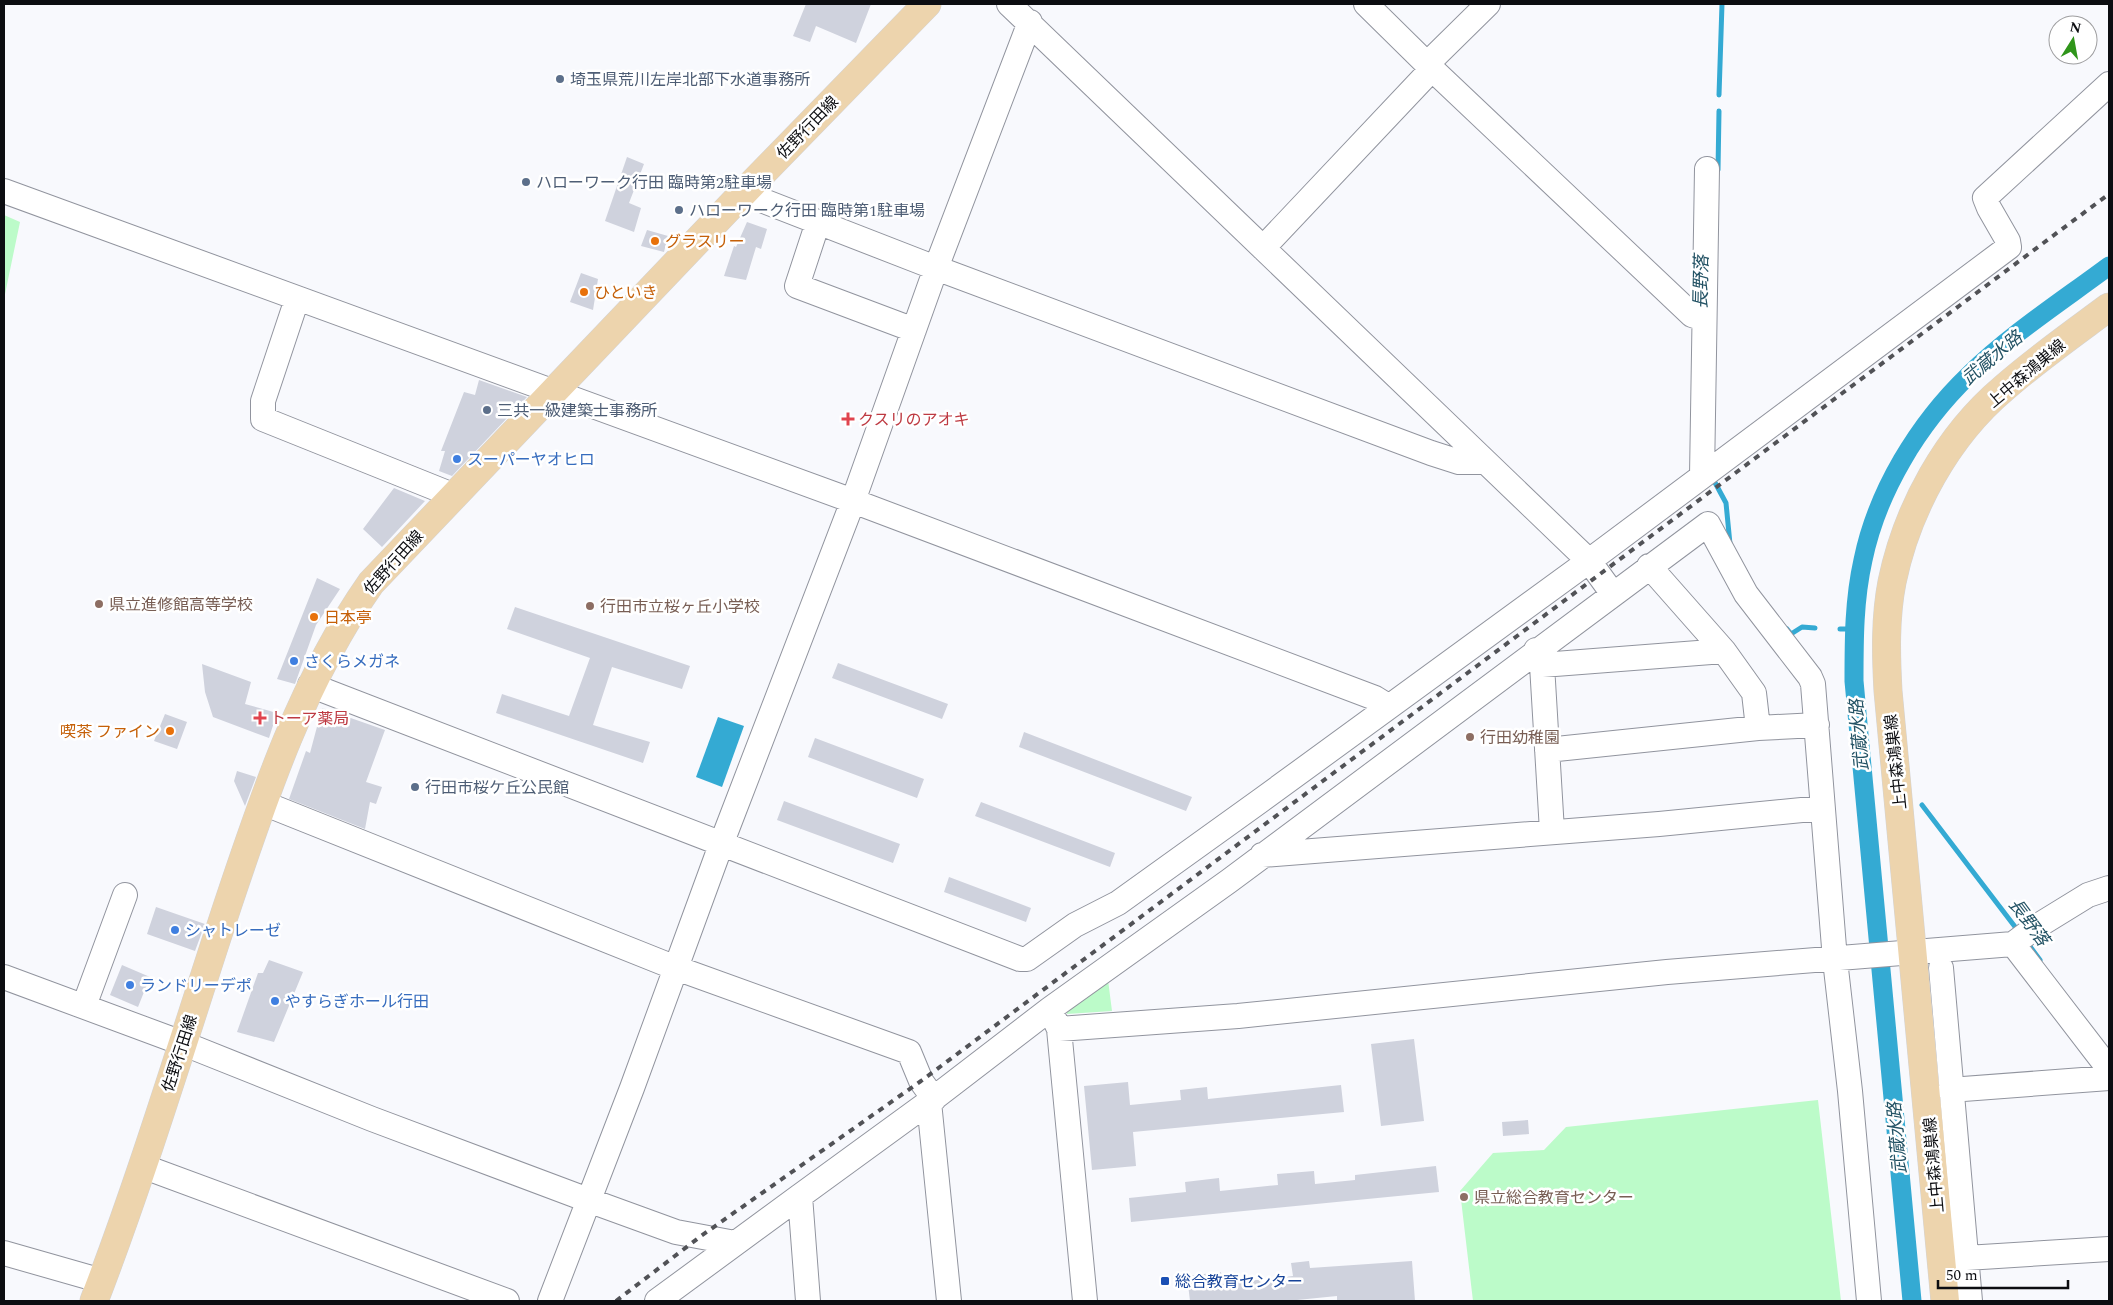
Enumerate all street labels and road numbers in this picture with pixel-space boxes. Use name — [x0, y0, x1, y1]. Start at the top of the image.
street label: 佐野行田線 — [771, 91, 844, 165]
street label: 上中森鴻巣線 — [1982, 334, 2071, 414]
street label: 佐野行田線 — [358, 525, 429, 600]
street label: 上中森鴻巣線 — [1879, 713, 1913, 811]
street label: 佐野行田線 — [156, 1012, 204, 1095]
street label: 上中森鴻巣線 — [1918, 1116, 1950, 1214]

